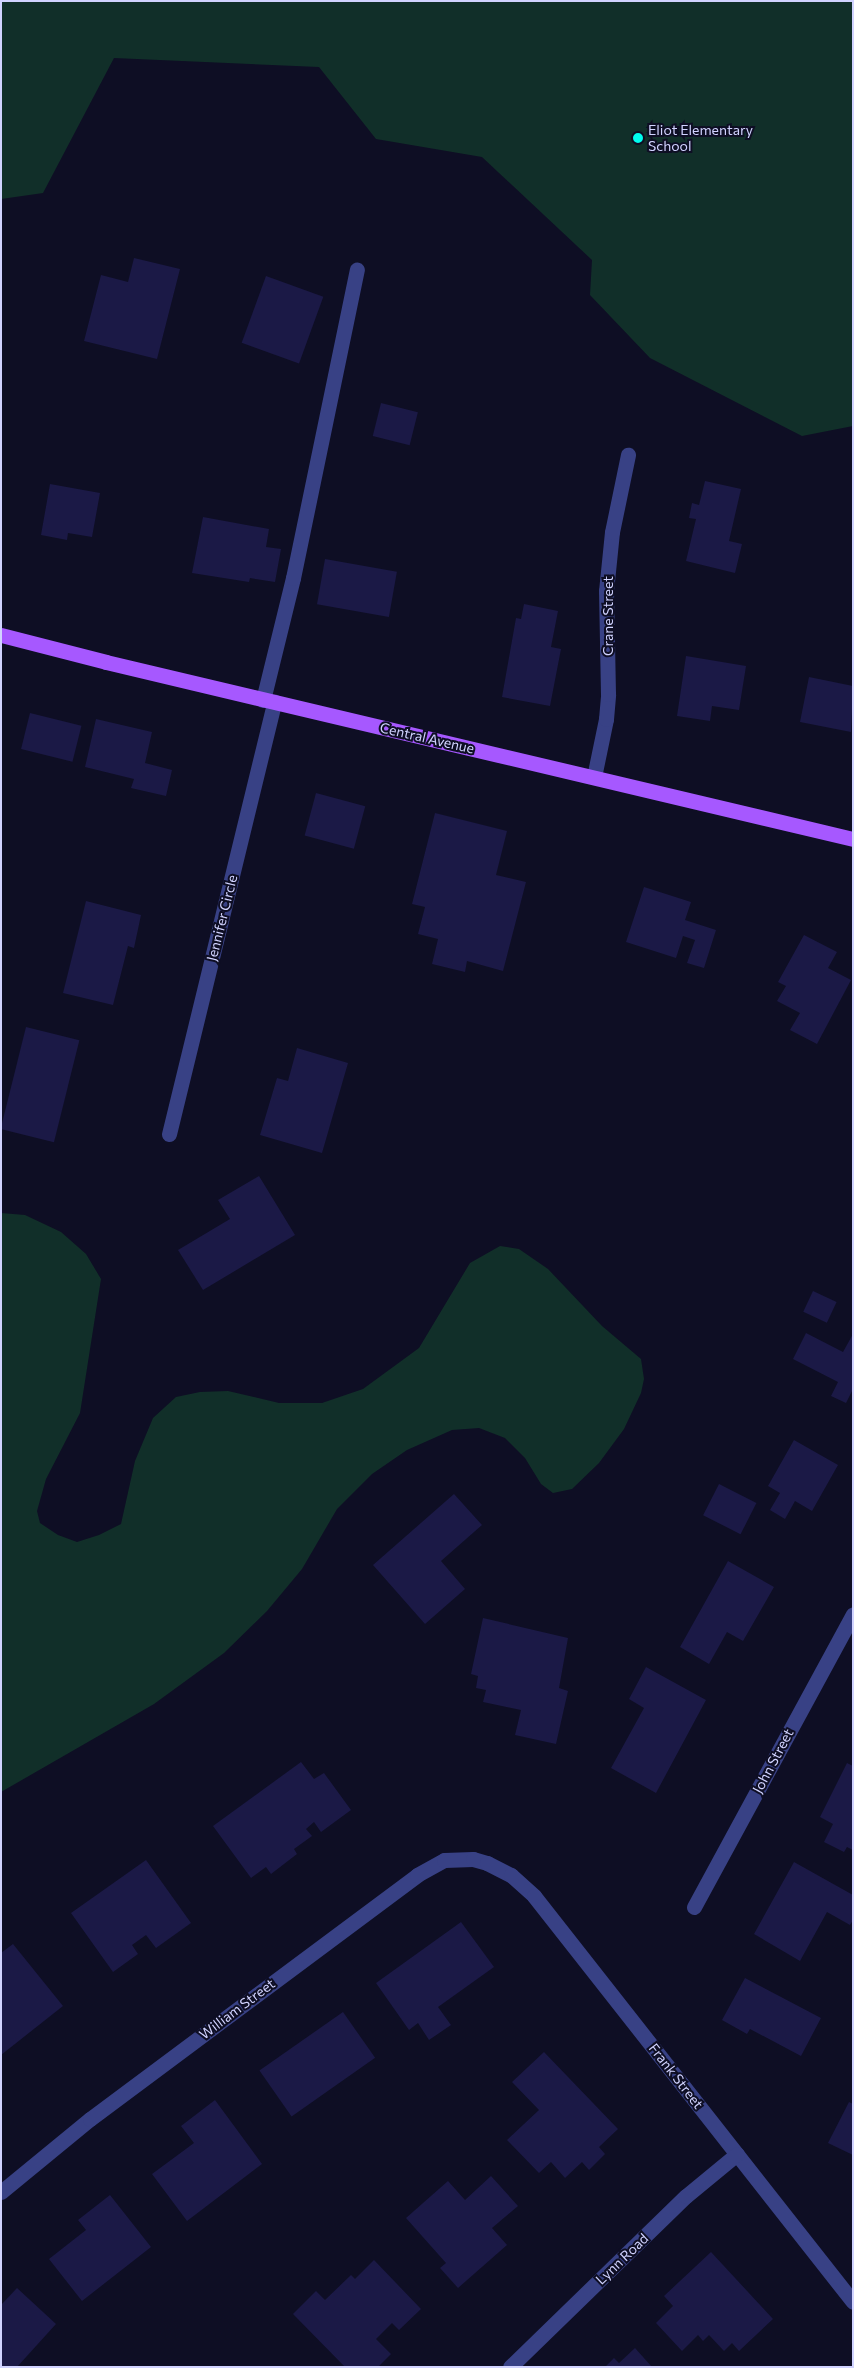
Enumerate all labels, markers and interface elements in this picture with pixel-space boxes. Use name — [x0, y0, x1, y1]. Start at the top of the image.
place label: Eliot Elementary School — [648, 122, 753, 154]
marker: Eliot Elementary School — [632, 132, 644, 144]
street label: Crane Street — [600, 576, 616, 656]
street label: Central Avenue — [378, 719, 476, 757]
street label: Jennifer Circle — [203, 873, 241, 963]
street label: John Street — [749, 1726, 797, 1796]
street label: William Street — [196, 1975, 278, 2043]
street label: Frank Street — [645, 2040, 707, 2112]
street label: Lynn Road — [592, 2230, 652, 2288]

